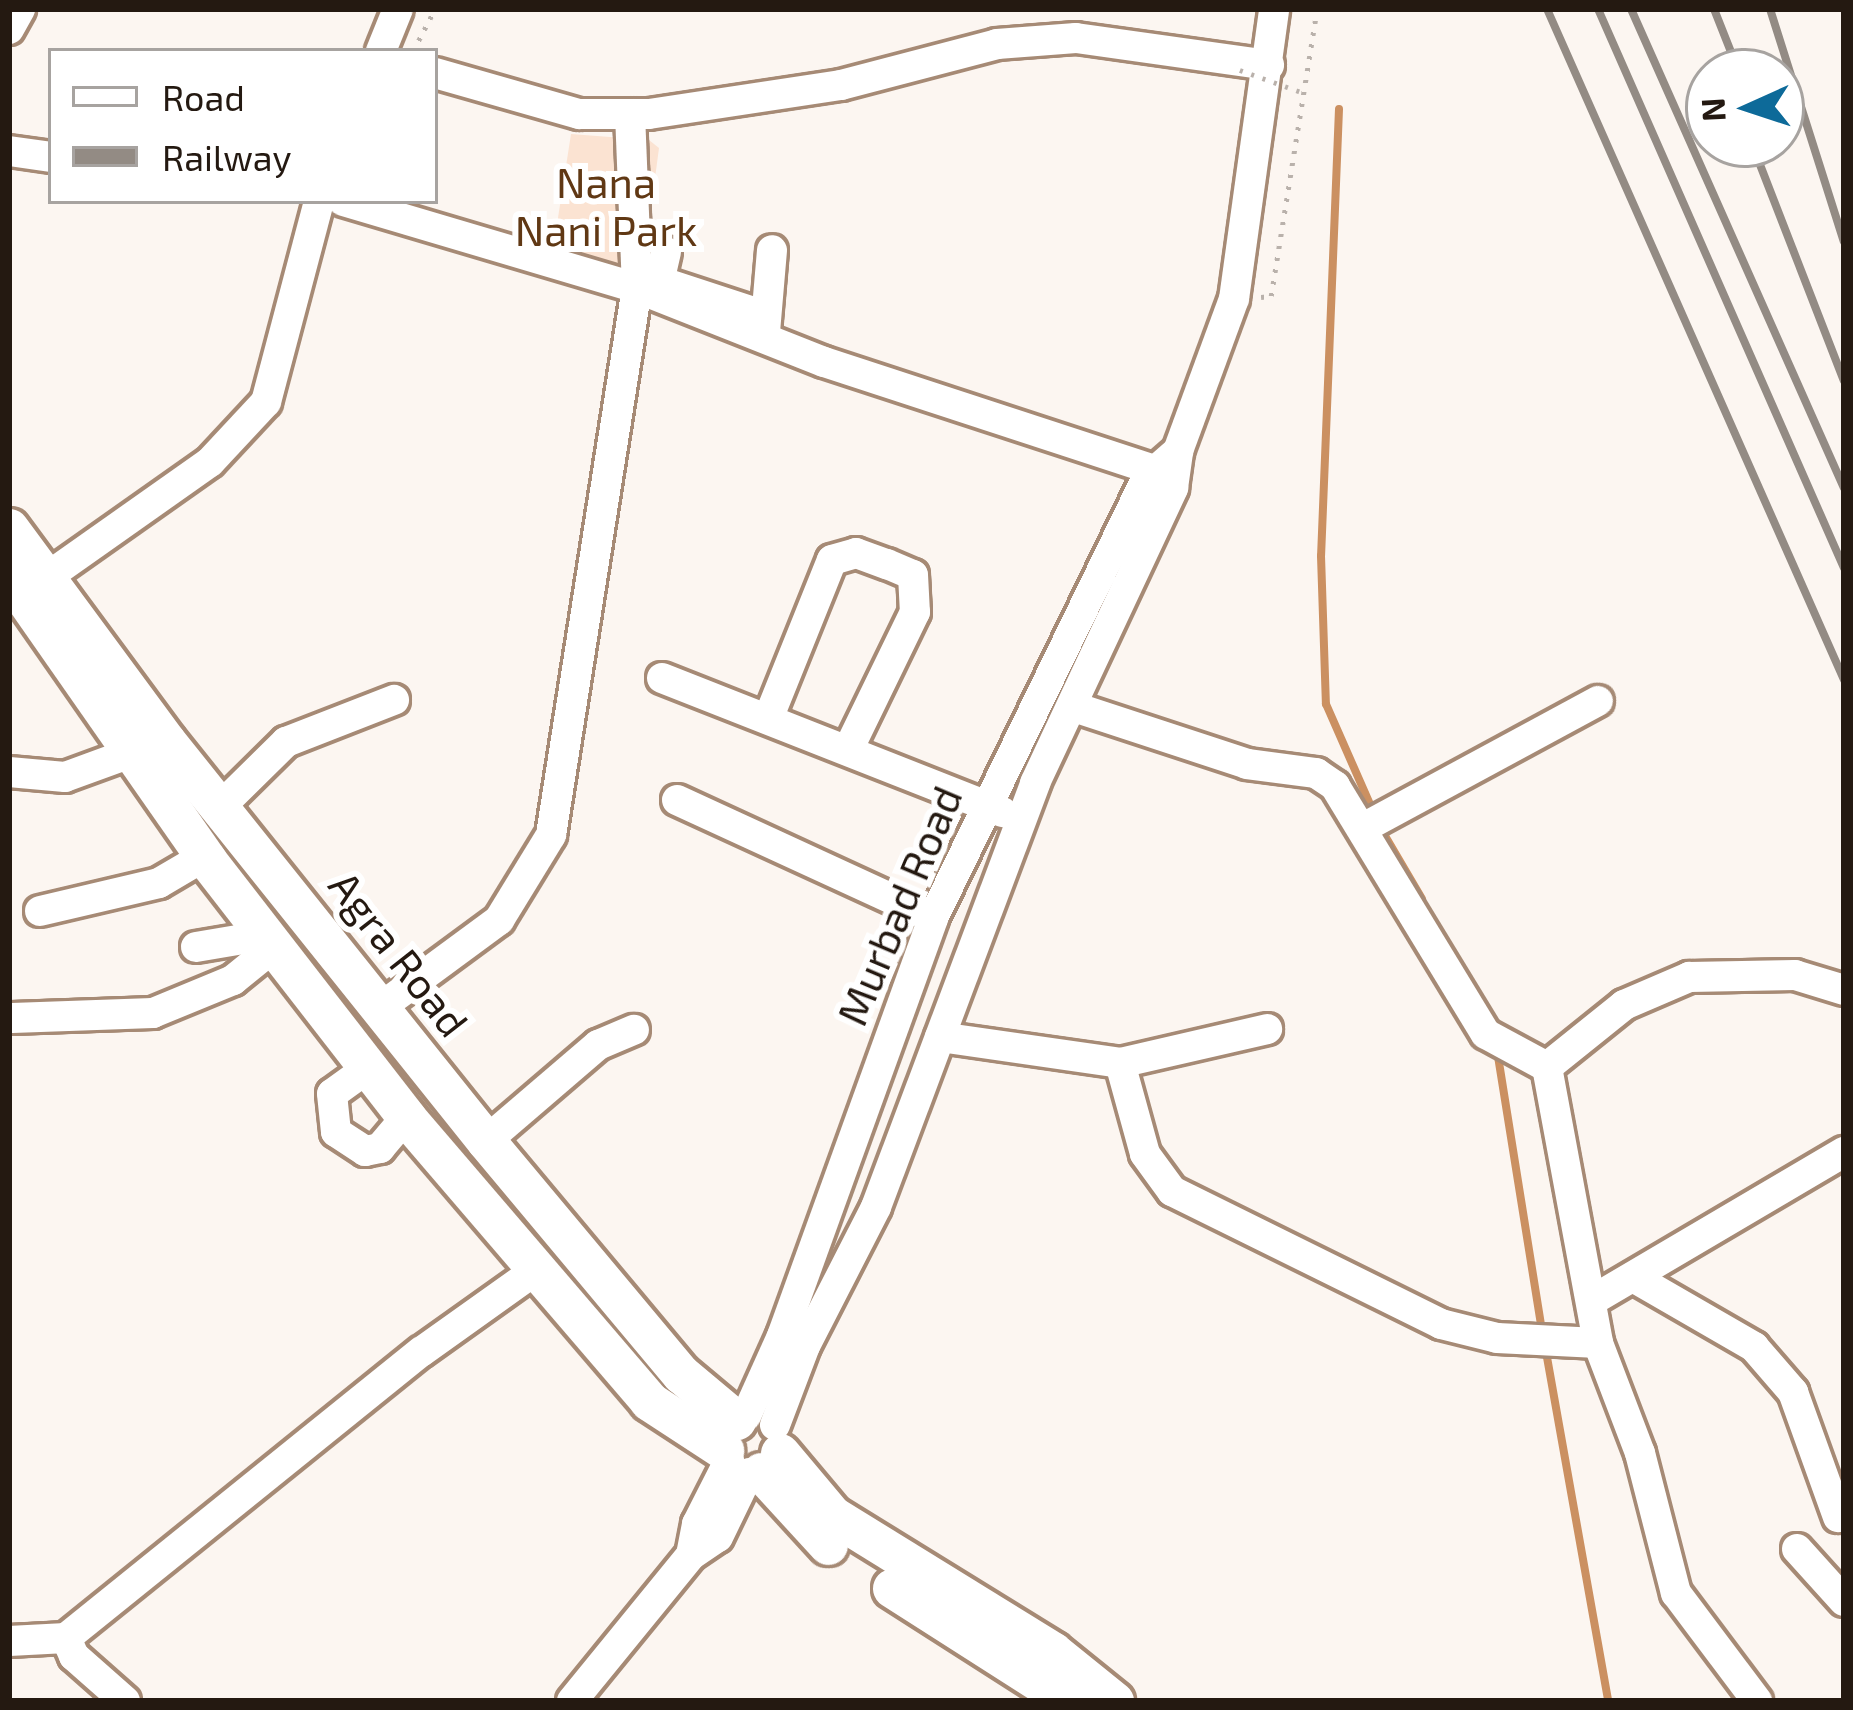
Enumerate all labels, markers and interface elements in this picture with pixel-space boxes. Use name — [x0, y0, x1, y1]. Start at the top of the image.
legend — [48, 48, 438, 204]
north arrow — [1685, 48, 1805, 168]
text: Road — [162, 75, 245, 118]
text: N — [1691, 97, 1733, 123]
text: Railway — [162, 135, 292, 178]
park label: Nana Nani Park — [515, 156, 697, 255]
street label: Murbad Road — [825, 778, 971, 1032]
street label: Agra Road — [320, 860, 480, 1046]

